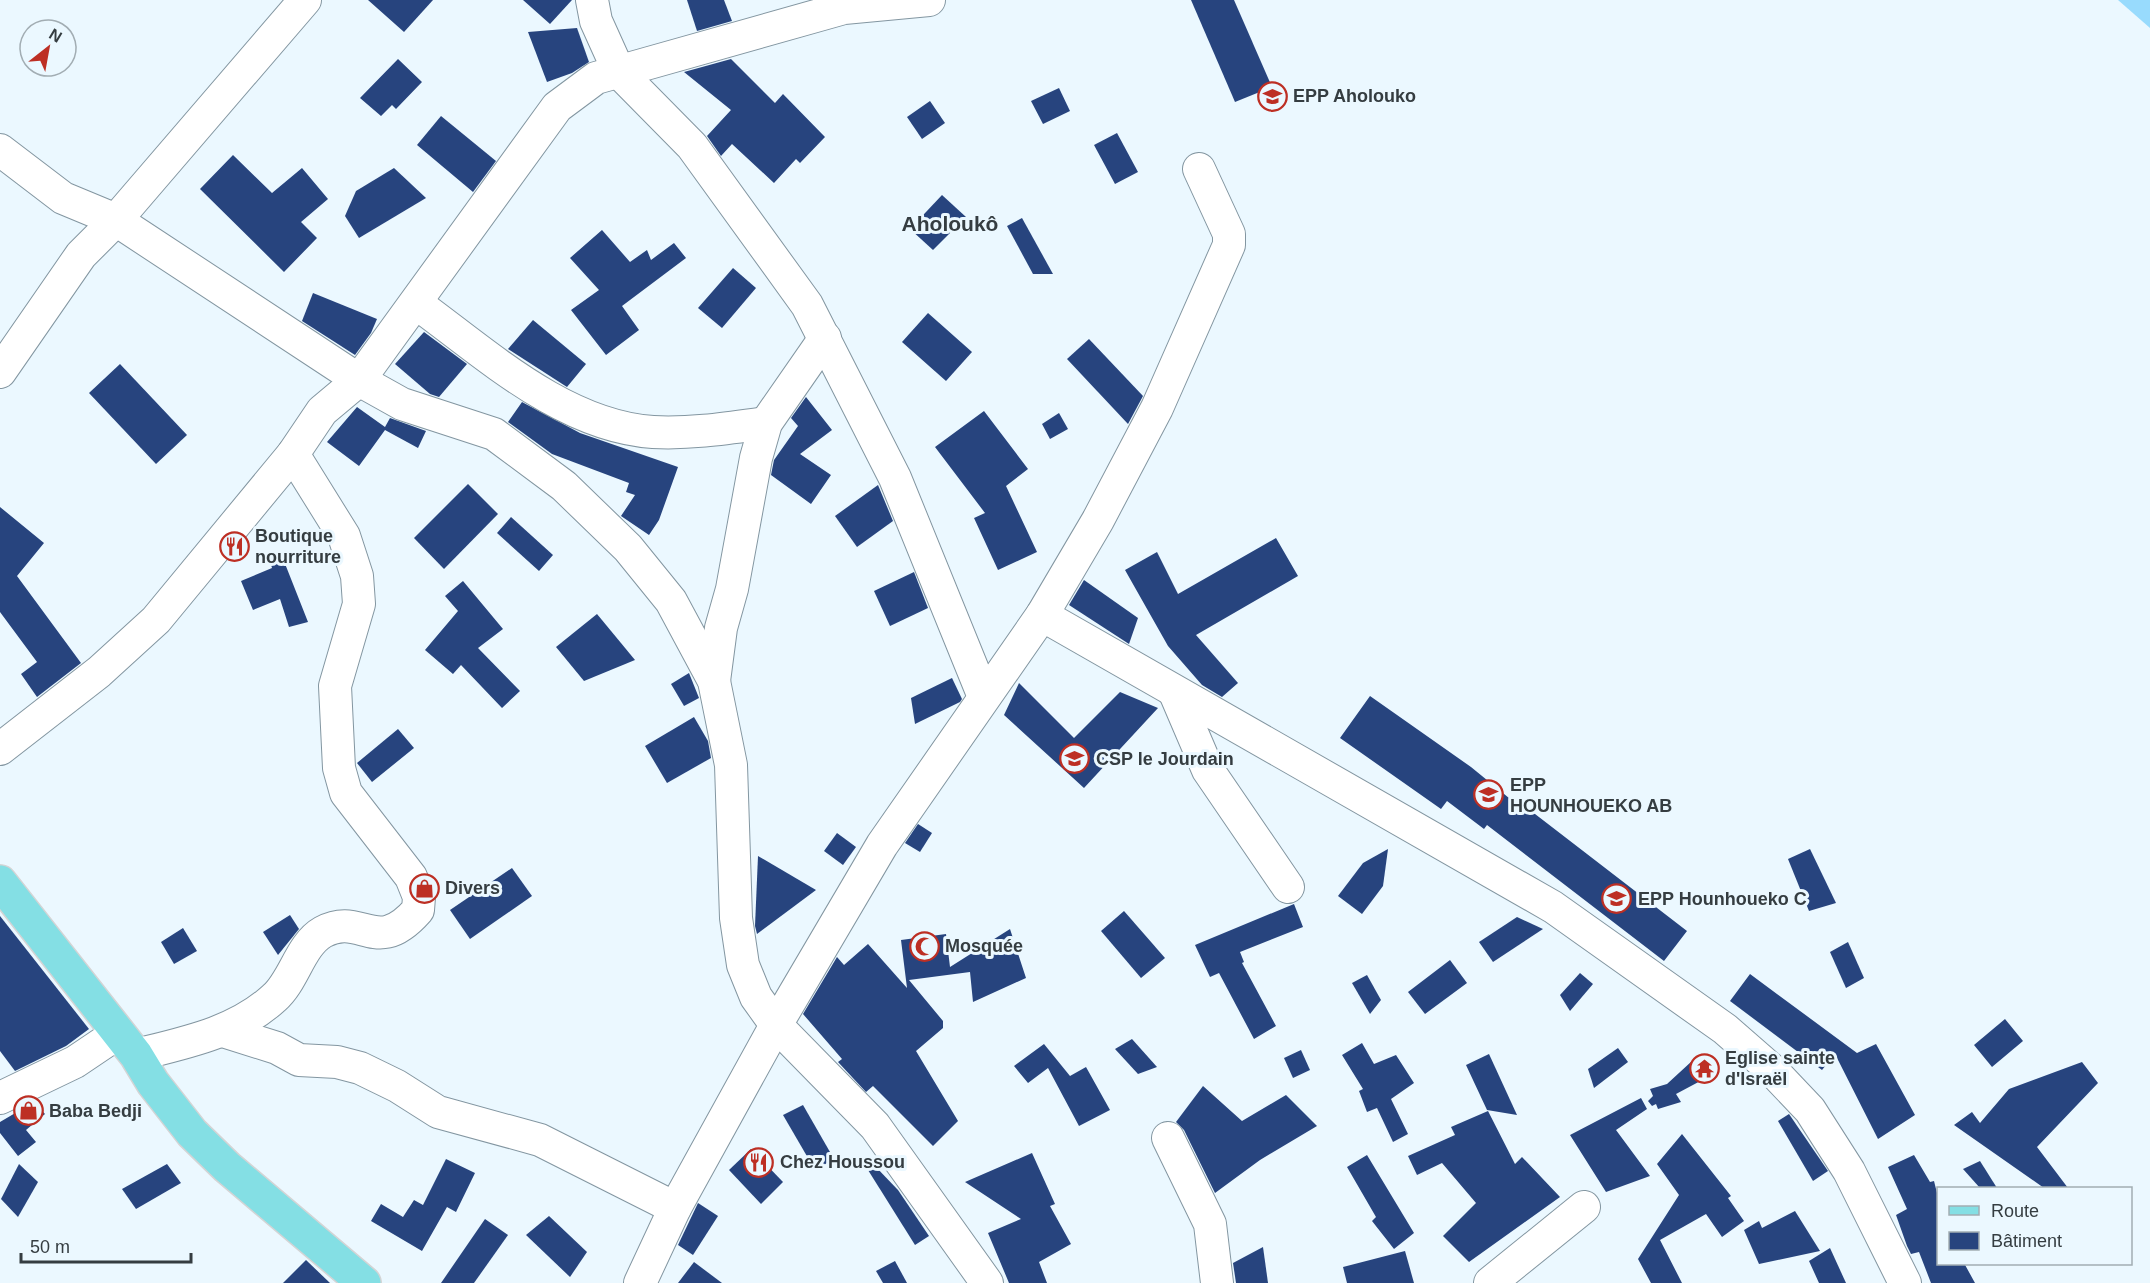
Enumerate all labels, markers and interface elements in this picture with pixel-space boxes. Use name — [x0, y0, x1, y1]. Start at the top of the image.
north arrow — [18, 18, 78, 78]
text: N — [46, 25, 65, 46]
school or university icon: EPP Aholouko — [1256, 80, 1288, 112]
place label: EPP Aholouko — [1293, 86, 1416, 106]
district label: Aholoukô — [902, 212, 998, 235]
place label: Boutique nourriture — [255, 526, 341, 567]
restaurant icon: Boutique nourriture — [218, 530, 250, 562]
school or university icon: CSP le Jourdain — [1059, 743, 1091, 775]
place label: CSP le Jourdain — [1096, 749, 1234, 769]
place label: EPP HOUNHOUEKO AB — [1510, 775, 1672, 816]
school or university icon: EPP HOUNHOUEKO AB — [1473, 779, 1505, 811]
shop icon: Divers — [408, 872, 440, 904]
place label: Divers — [445, 878, 500, 898]
school or university icon: EPP Hounhoueko C — [1601, 883, 1633, 915]
place label: EPP Hounhoueko C — [1638, 889, 1807, 909]
mosque icon: Mosquée — [908, 930, 940, 962]
place label: Mosquée — [945, 936, 1023, 956]
place label: Eglise sainte d'Israël — [1725, 1048, 1835, 1089]
temple icon: Eglise sainte d'Israël — [1688, 1052, 1720, 1084]
shop icon: Baba Bedji — [12, 1095, 44, 1127]
place label: Baba Bedji — [49, 1101, 142, 1121]
restaurant icon: Chez Houssou — [743, 1146, 775, 1178]
place label: Chez Houssou — [780, 1152, 905, 1172]
legend — [1937, 1187, 2132, 1265]
text: Route — [1991, 1201, 2039, 1221]
scale bar — [21, 1226, 190, 1264]
text: Bâtiment — [1991, 1231, 2062, 1251]
text: 50 m — [30, 1237, 70, 1257]

